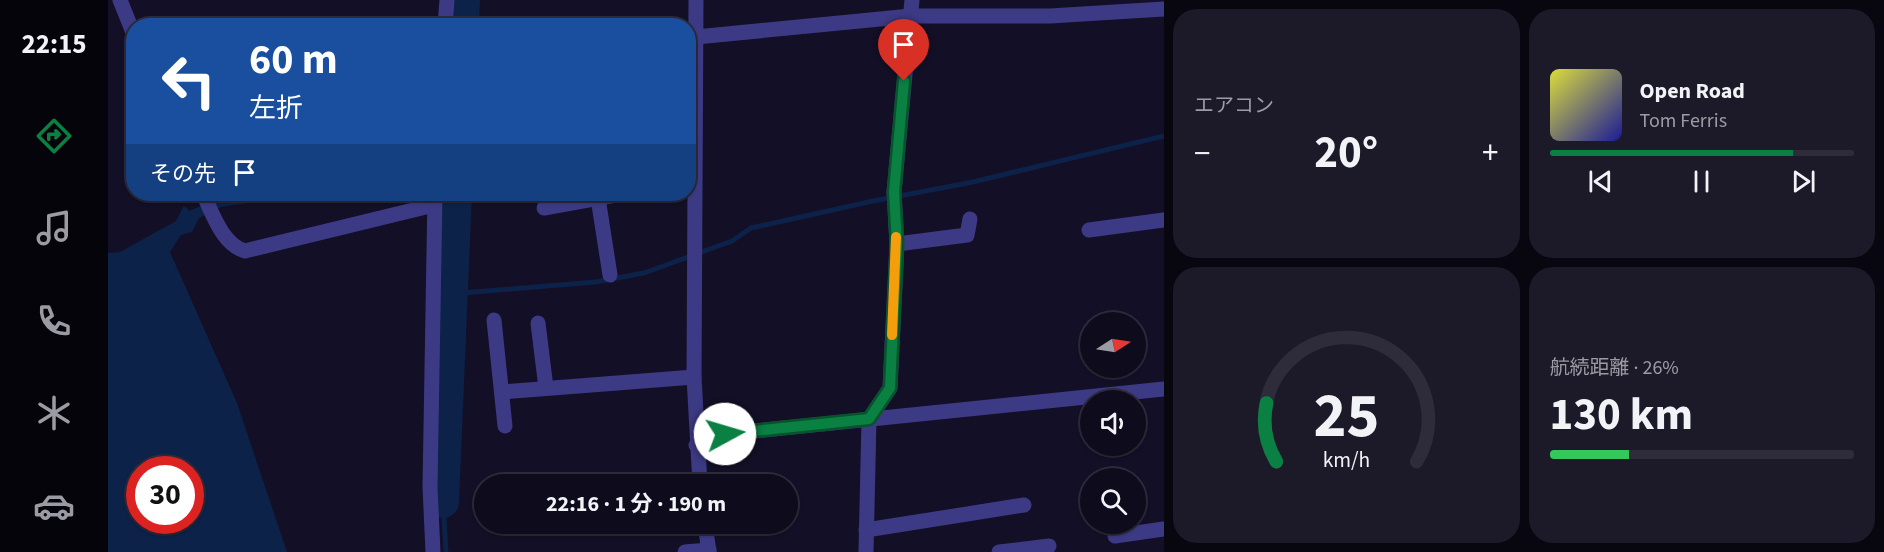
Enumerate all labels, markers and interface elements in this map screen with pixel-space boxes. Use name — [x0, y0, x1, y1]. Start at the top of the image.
pin — [878, 19, 929, 81]
text: 22:15 — [21, 25, 87, 64]
icon: arrive — [887, 28, 920, 61]
text: 60 m — [249, 30, 338, 90]
icon: left — [150, 42, 228, 120]
text: Open Road — [1640, 75, 1745, 107]
text: 左折 — [249, 89, 303, 128]
text: エアコン — [1194, 92, 1274, 120]
text: Tom Ferris — [1640, 107, 1727, 135]
icon: directions — [33, 115, 75, 157]
text: 20° — [1314, 121, 1378, 185]
text: − — [1194, 130, 1210, 177]
text: + — [1482, 130, 1498, 177]
icon: arrive — [228, 156, 261, 189]
text: その先 — [150, 158, 216, 190]
icon: previous — [1584, 165, 1617, 198]
icon: pause — [1685, 165, 1718, 198]
icon: next — [1787, 165, 1820, 198]
icon: music — [33, 207, 75, 249]
icon: phone — [33, 300, 75, 342]
north arrow — [1080, 312, 1146, 378]
map controls — [1080, 312, 1146, 534]
text: 航続距離 · 26% — [1550, 354, 1679, 382]
text: 25 — [1313, 372, 1379, 461]
text: 130 km — [1550, 383, 1693, 447]
button: sound — [1080, 390, 1146, 456]
icon: climate — [33, 392, 75, 434]
position arrow — [693, 402, 757, 466]
text: km/h — [1322, 445, 1370, 476]
speed limit sign: 30 — [126, 456, 204, 534]
button: search — [1080, 468, 1146, 534]
icon: car — [33, 485, 75, 527]
text: 22:16 · 1 分 · 190 m — [546, 488, 726, 520]

